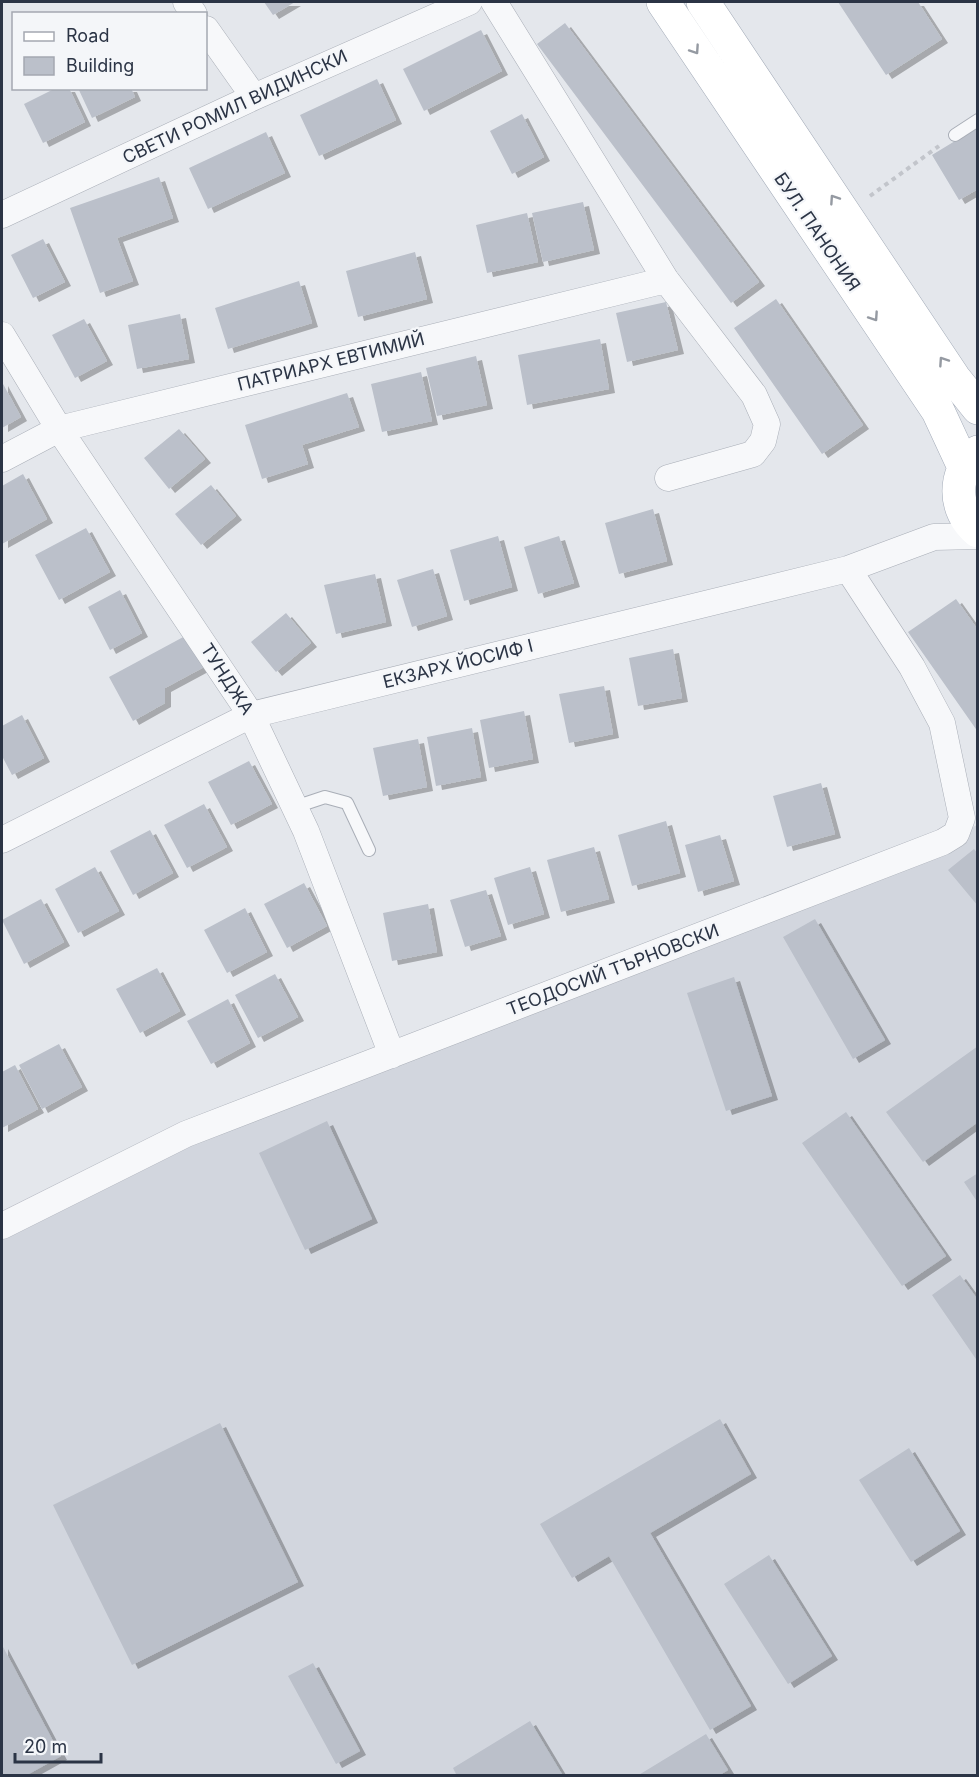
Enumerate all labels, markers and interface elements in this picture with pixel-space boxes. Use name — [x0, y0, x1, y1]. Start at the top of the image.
legend — [12, 12, 207, 90]
text: Road — [66, 25, 109, 46]
one-way arrow — [688, 43, 699, 54]
street label: СВЕТИ РОМИЛ ВИДИНСКИ — [119, 45, 350, 168]
text: Building — [66, 55, 134, 76]
street label: БУЛ. ПАНОНИЯ — [770, 169, 865, 295]
one-way arrow — [830, 195, 841, 206]
one-way arrow — [867, 310, 878, 321]
street label: ПАТРИАРХ ЕВТИМИЙ — [235, 327, 427, 395]
one-way arrow — [939, 357, 950, 368]
street label: ЕКЗАРХ ЙОСИФ I — [380, 634, 535, 692]
street label: ТУНДЖА — [197, 639, 258, 718]
street label: ТЕОДОСИЙ ТЪРНОВСКИ — [503, 918, 722, 1020]
scale bar — [15, 1726, 100, 1764]
text: 20 m — [24, 1736, 67, 1757]

